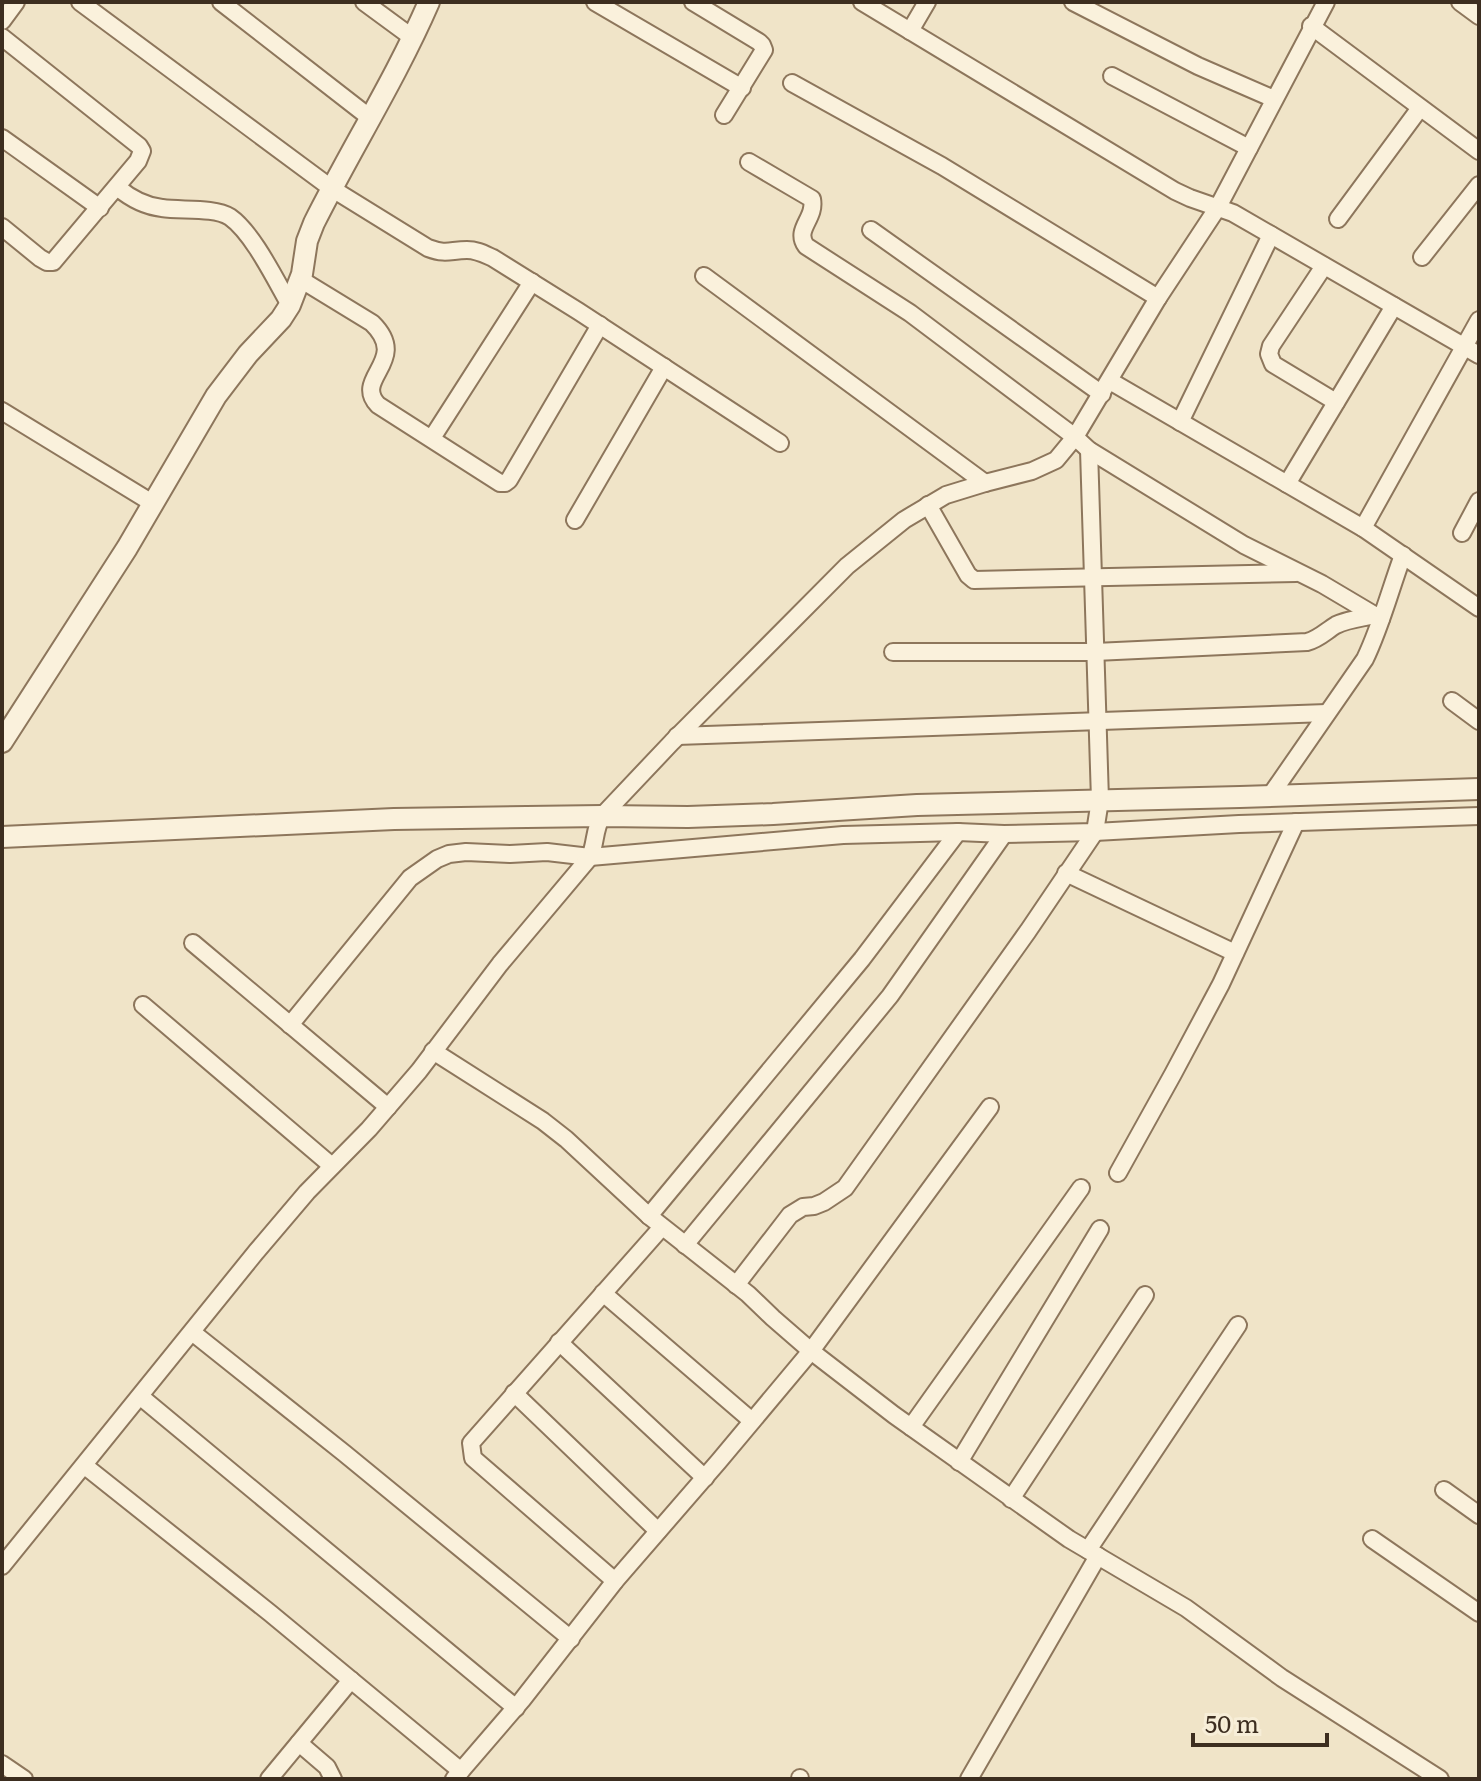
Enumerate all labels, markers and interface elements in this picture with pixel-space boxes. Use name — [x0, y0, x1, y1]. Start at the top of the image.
scale bar — [1193, 1697, 1327, 1747]
text: 50 m — [1205, 1705, 1259, 1740]

